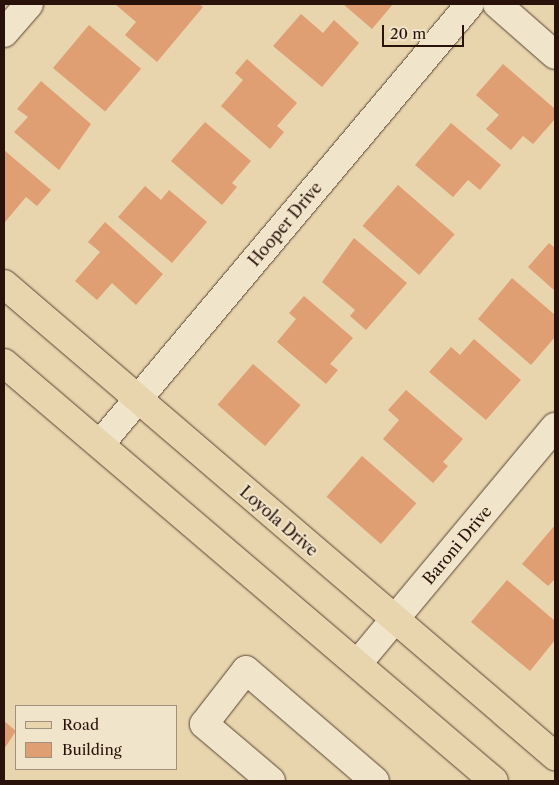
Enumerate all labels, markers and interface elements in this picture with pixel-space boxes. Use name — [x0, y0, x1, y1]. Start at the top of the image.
scale bar — [384, 15, 466, 47]
text: 20 m — [390, 24, 426, 43]
street label: Hooper Drive — [244, 178, 326, 270]
street label: Loyola Drive — [236, 482, 322, 560]
street label: Baroni Drive — [419, 502, 495, 588]
legend — [15, 705, 178, 770]
text: Road — [62, 715, 99, 734]
text: Building — [62, 740, 122, 759]

